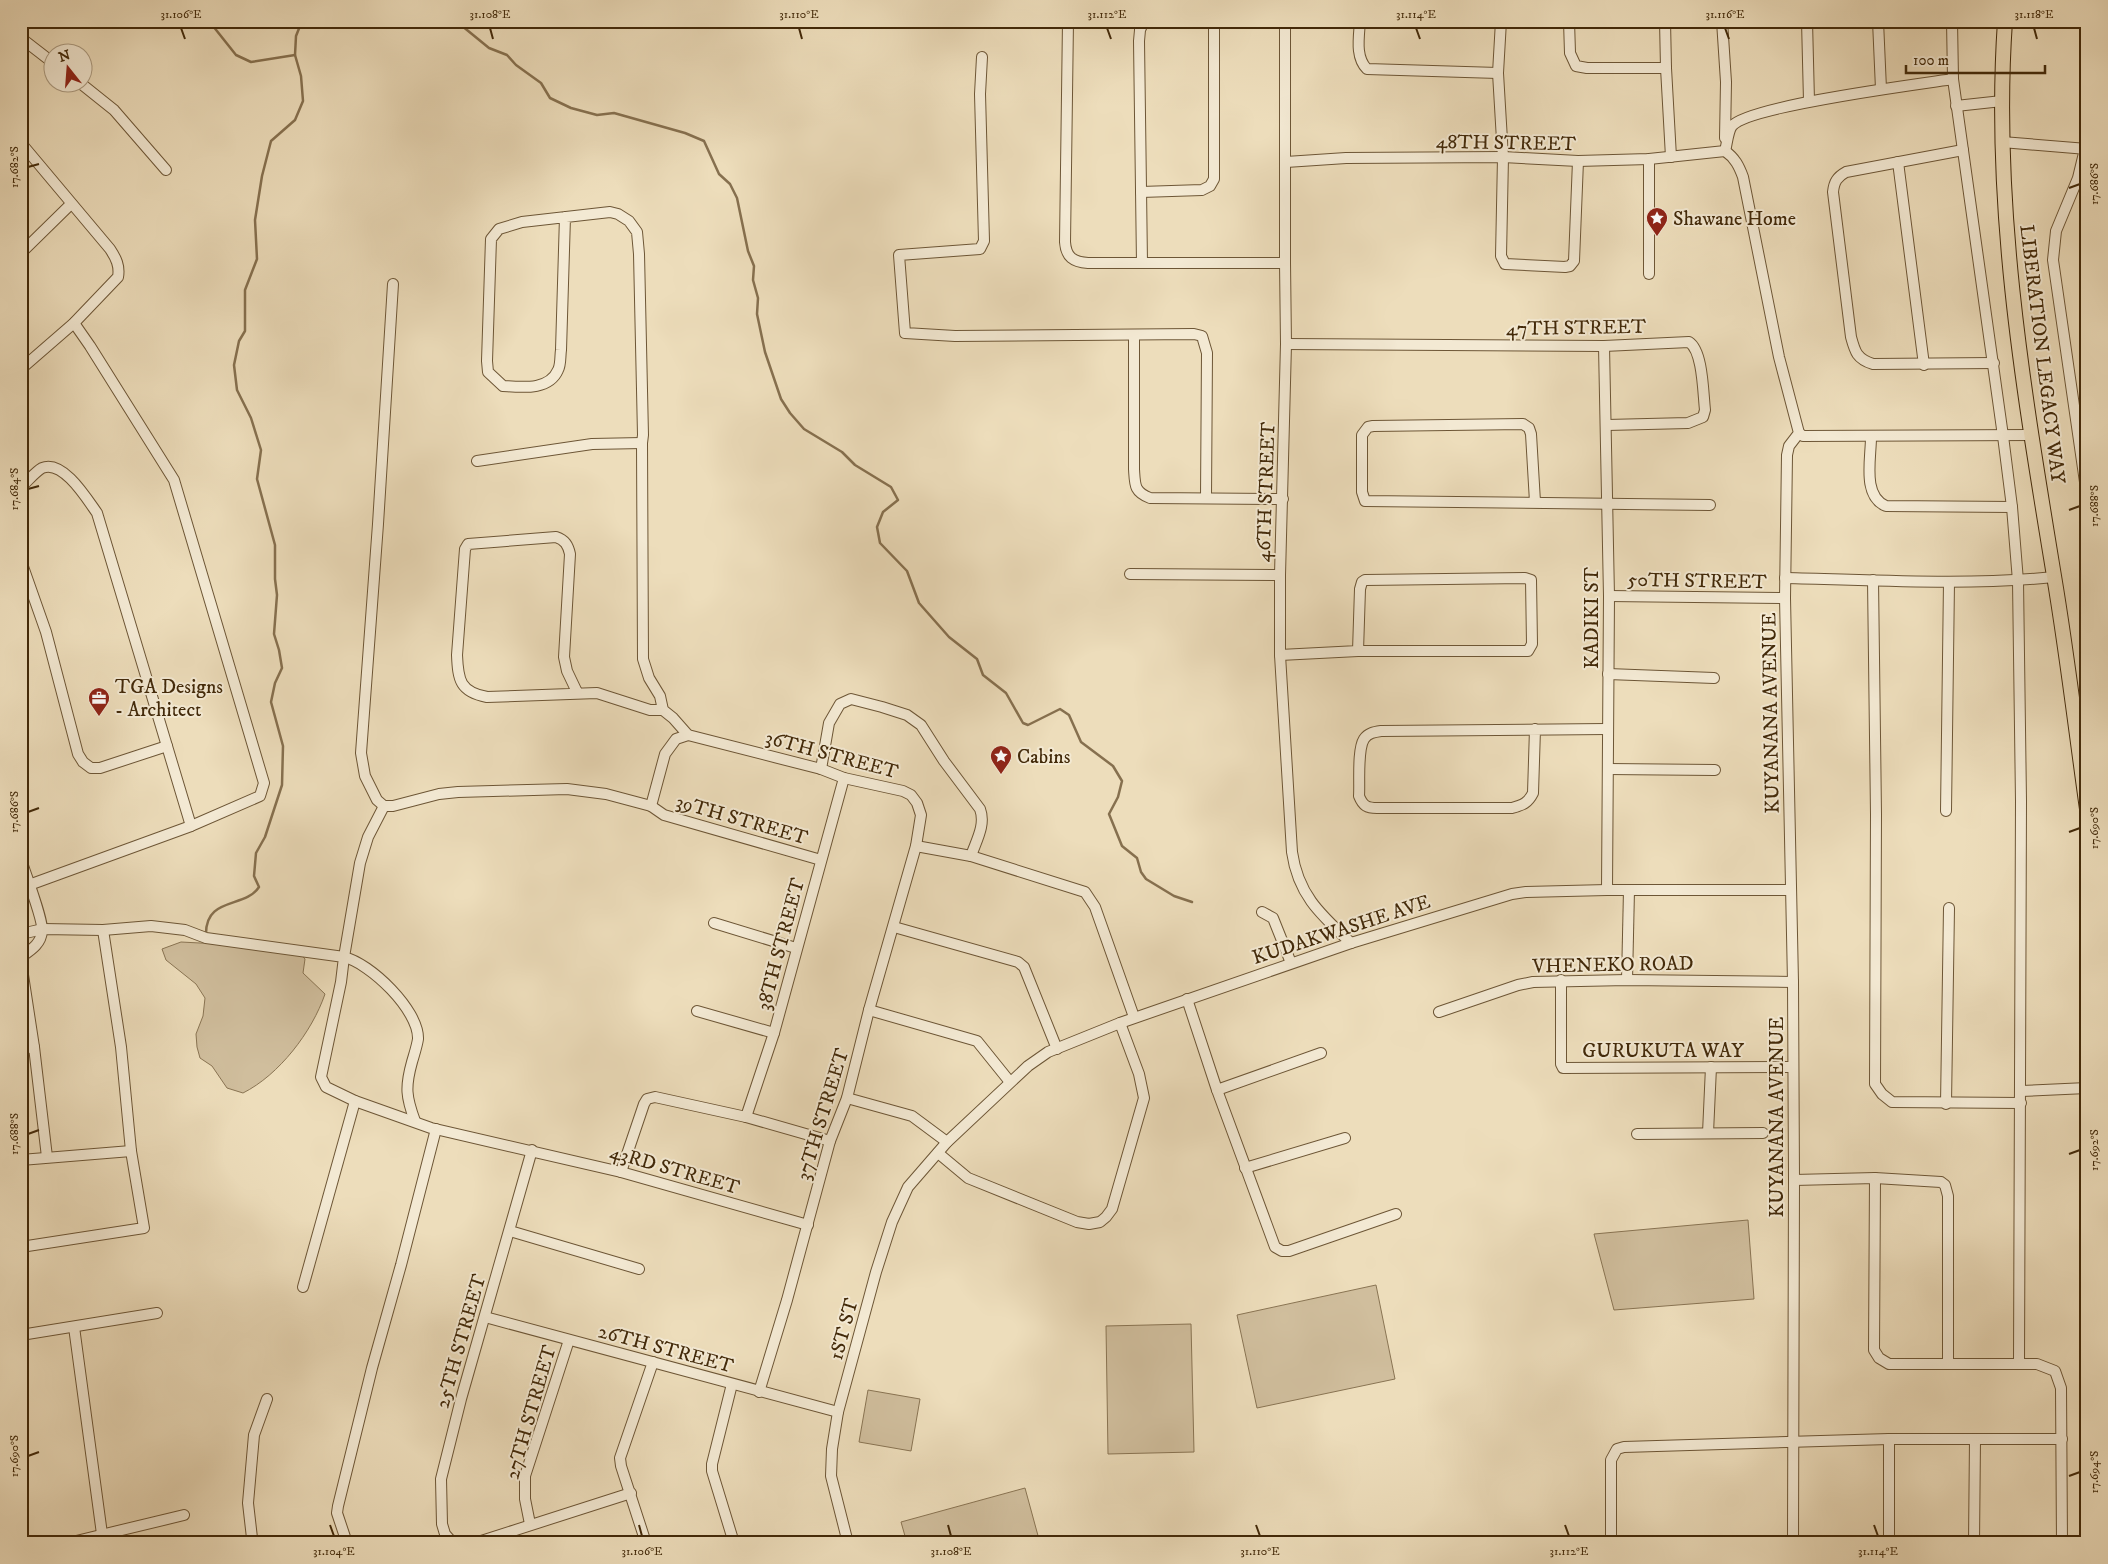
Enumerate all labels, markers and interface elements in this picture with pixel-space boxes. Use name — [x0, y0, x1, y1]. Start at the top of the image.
text: 31.106°E — [160, 7, 202, 22]
text: 31.108°E — [470, 7, 511, 22]
text: 31.110°E — [779, 7, 819, 22]
text: 31.112°E — [1088, 7, 1127, 22]
text: 31.114°E — [1396, 7, 1436, 22]
text: 31.116°E — [1705, 7, 1745, 22]
text: 31.118°E — [2015, 7, 2054, 22]
north arrow — [42, 42, 92, 92]
scale bar — [1906, 42, 2044, 74]
text: N — [56, 46, 73, 67]
text: 100 m — [1913, 51, 1949, 70]
street label: 48TH STREET — [1436, 130, 1576, 157]
text: 17.682°S — [7, 146, 22, 188]
text: 17.686°S — [2087, 163, 2102, 205]
place icon: Shawane Home — [1645, 206, 1669, 237]
place label: Shawane Home — [1673, 207, 1796, 232]
street label: LIBERATION LEGACY WAY — [2013, 223, 2070, 486]
street label: 47TH STREET — [1506, 315, 1646, 342]
street label: 46TH STREET — [1252, 421, 1281, 563]
text: 17.684°S — [7, 468, 22, 510]
text: 17.688°S — [2087, 485, 2102, 527]
street label: KADIKI ST — [1580, 567, 1605, 669]
street label: 50TH STREET — [1627, 568, 1767, 595]
street label: KUYANANA AVENUE — [1757, 612, 1786, 814]
place label: TGA Designs - Architect — [115, 675, 223, 723]
office icon: TGA Designs - Architect — [87, 686, 111, 717]
street label: 36TH STREET — [762, 726, 901, 785]
place icon: Cabins — [989, 744, 1013, 775]
place label: Cabins — [1017, 745, 1071, 770]
street label: 39TH STREET — [673, 790, 810, 851]
text: 17.686°S — [7, 791, 22, 833]
text: 17.690°S — [2087, 807, 2102, 849]
street label: 38TH STREET — [752, 875, 811, 1013]
street label: KUDAKWASHE AVE — [1249, 890, 1434, 971]
street label: VHENEKO ROAD — [1531, 952, 1694, 979]
street label: KUYANANA AVENUE — [1765, 1016, 1790, 1218]
street label: GURUKUTA WAY — [1582, 1039, 1744, 1064]
street label: 37TH STREET — [792, 1045, 855, 1183]
text: 17.688°S — [7, 1113, 22, 1155]
text: 17.692°S — [2087, 1129, 2102, 1171]
street label: 43RD STREET — [607, 1140, 742, 1201]
street label: 25TH STREET — [430, 1271, 493, 1411]
street label: 1ST ST — [824, 1296, 865, 1363]
street label: 26TH STREET — [595, 1319, 736, 1379]
street label: 27TH STREET — [500, 1342, 563, 1482]
text: 17.690°S — [7, 1435, 22, 1477]
text: 17.694°S — [2087, 1451, 2102, 1493]
text: 31.104°E — [313, 1544, 355, 1559]
text: 31.106°E — [621, 1544, 663, 1559]
text: 31.108°E — [931, 1544, 972, 1559]
text: 31.110°E — [1240, 1544, 1280, 1559]
text: 31.112°E — [1550, 1544, 1589, 1559]
text: 31.114°E — [1858, 1544, 1898, 1559]

